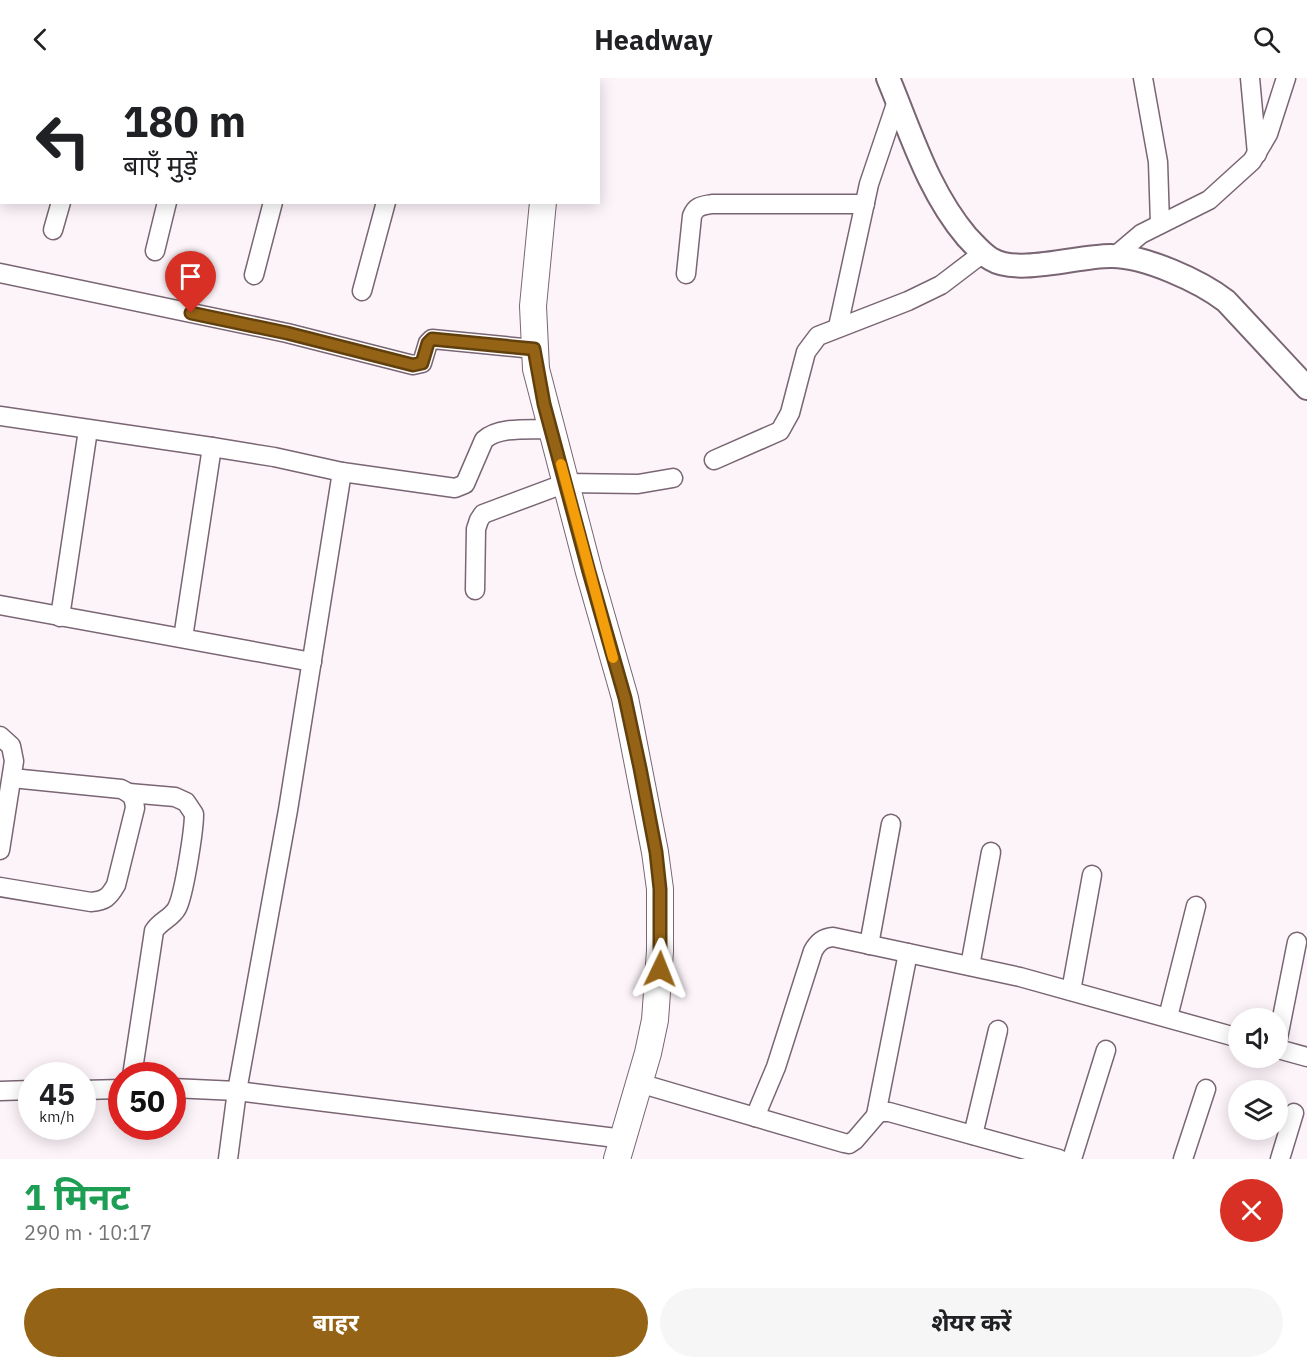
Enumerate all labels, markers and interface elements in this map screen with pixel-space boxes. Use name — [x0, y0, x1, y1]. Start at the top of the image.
text: Headway — [594, 22, 713, 57]
icon: back — [24, 23, 57, 56]
icon: search — [1250, 23, 1283, 56]
text: 180 m — [123, 94, 246, 149]
icon: left — [24, 102, 102, 180]
text: बाएँ मुड़ें — [123, 147, 197, 182]
pin — [165, 251, 216, 313]
icon: arrive — [174, 260, 207, 293]
position arrow — [628, 937, 692, 1001]
map controls — [1228, 1008, 1288, 1140]
button: sound — [1228, 1008, 1288, 1068]
speed limit sign: 50 — [108, 1062, 186, 1140]
text: 45 — [39, 1074, 75, 1113]
button: layers — [1228, 1080, 1288, 1140]
text: km/h — [39, 1107, 75, 1126]
text: 1 मिनट — [24, 1173, 130, 1220]
button: close — [1220, 1179, 1283, 1242]
text: 290 m · 10:17 — [24, 1219, 152, 1246]
button: बाहर — [24, 1288, 648, 1357]
button: शेयर करें — [660, 1288, 1283, 1357]

